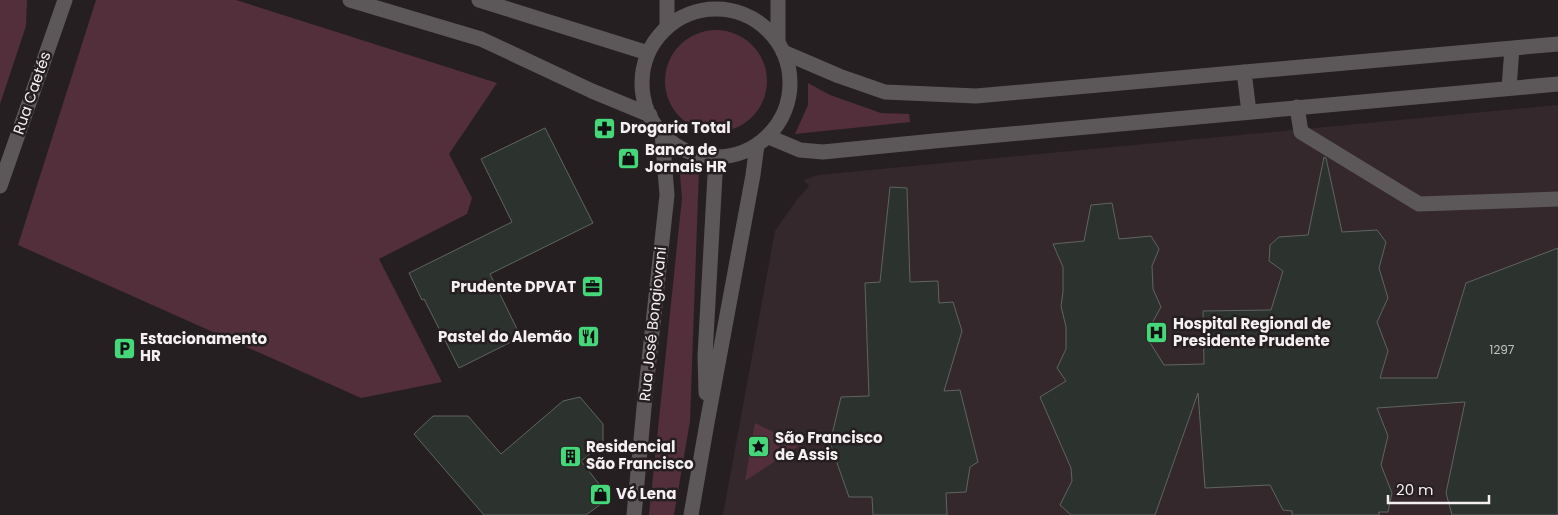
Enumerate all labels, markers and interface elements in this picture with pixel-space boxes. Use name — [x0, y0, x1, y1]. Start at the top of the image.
street label: Rua Caetés — [8, 48, 56, 137]
pharmacy icon: Drogaria Total — [592, 116, 616, 140]
place label: Drogaria Total — [620, 117, 731, 138]
place label: Banca de Jornais HR — [645, 139, 727, 177]
shop icon: Banca de Jornais HR — [617, 147, 641, 171]
street label: Rua José Bongiovani — [634, 246, 671, 402]
office icon: Prudente DPVAT — [580, 275, 604, 299]
place label: Prudente DPVAT — [451, 276, 576, 297]
place label: Hospital Regional de Presidente Prudente — [1173, 313, 1331, 351]
hospital icon: Hospital Regional de Presidente Prudente — [1145, 321, 1169, 345]
restaurant icon: Pastel do Alemão — [576, 325, 600, 349]
place label: Pastel do Alemão — [438, 326, 572, 347]
place label: Estacionamento HR — [140, 328, 267, 366]
parking icon: Estacionamento HR — [112, 336, 136, 360]
house number: 1297 — [1490, 341, 1515, 358]
place label: São Francisco de Assis — [775, 427, 883, 465]
place icon: São Francisco de Assis — [747, 435, 771, 459]
place label: Residencial São Francisco — [586, 436, 694, 474]
building icon: Residencial São Francisco — [558, 444, 582, 468]
scale bar — [1388, 472, 1489, 504]
text: 20 m — [1396, 479, 1434, 500]
shop icon: Vó Lena — [588, 482, 612, 506]
place label: Vó Lena — [616, 483, 676, 504]

